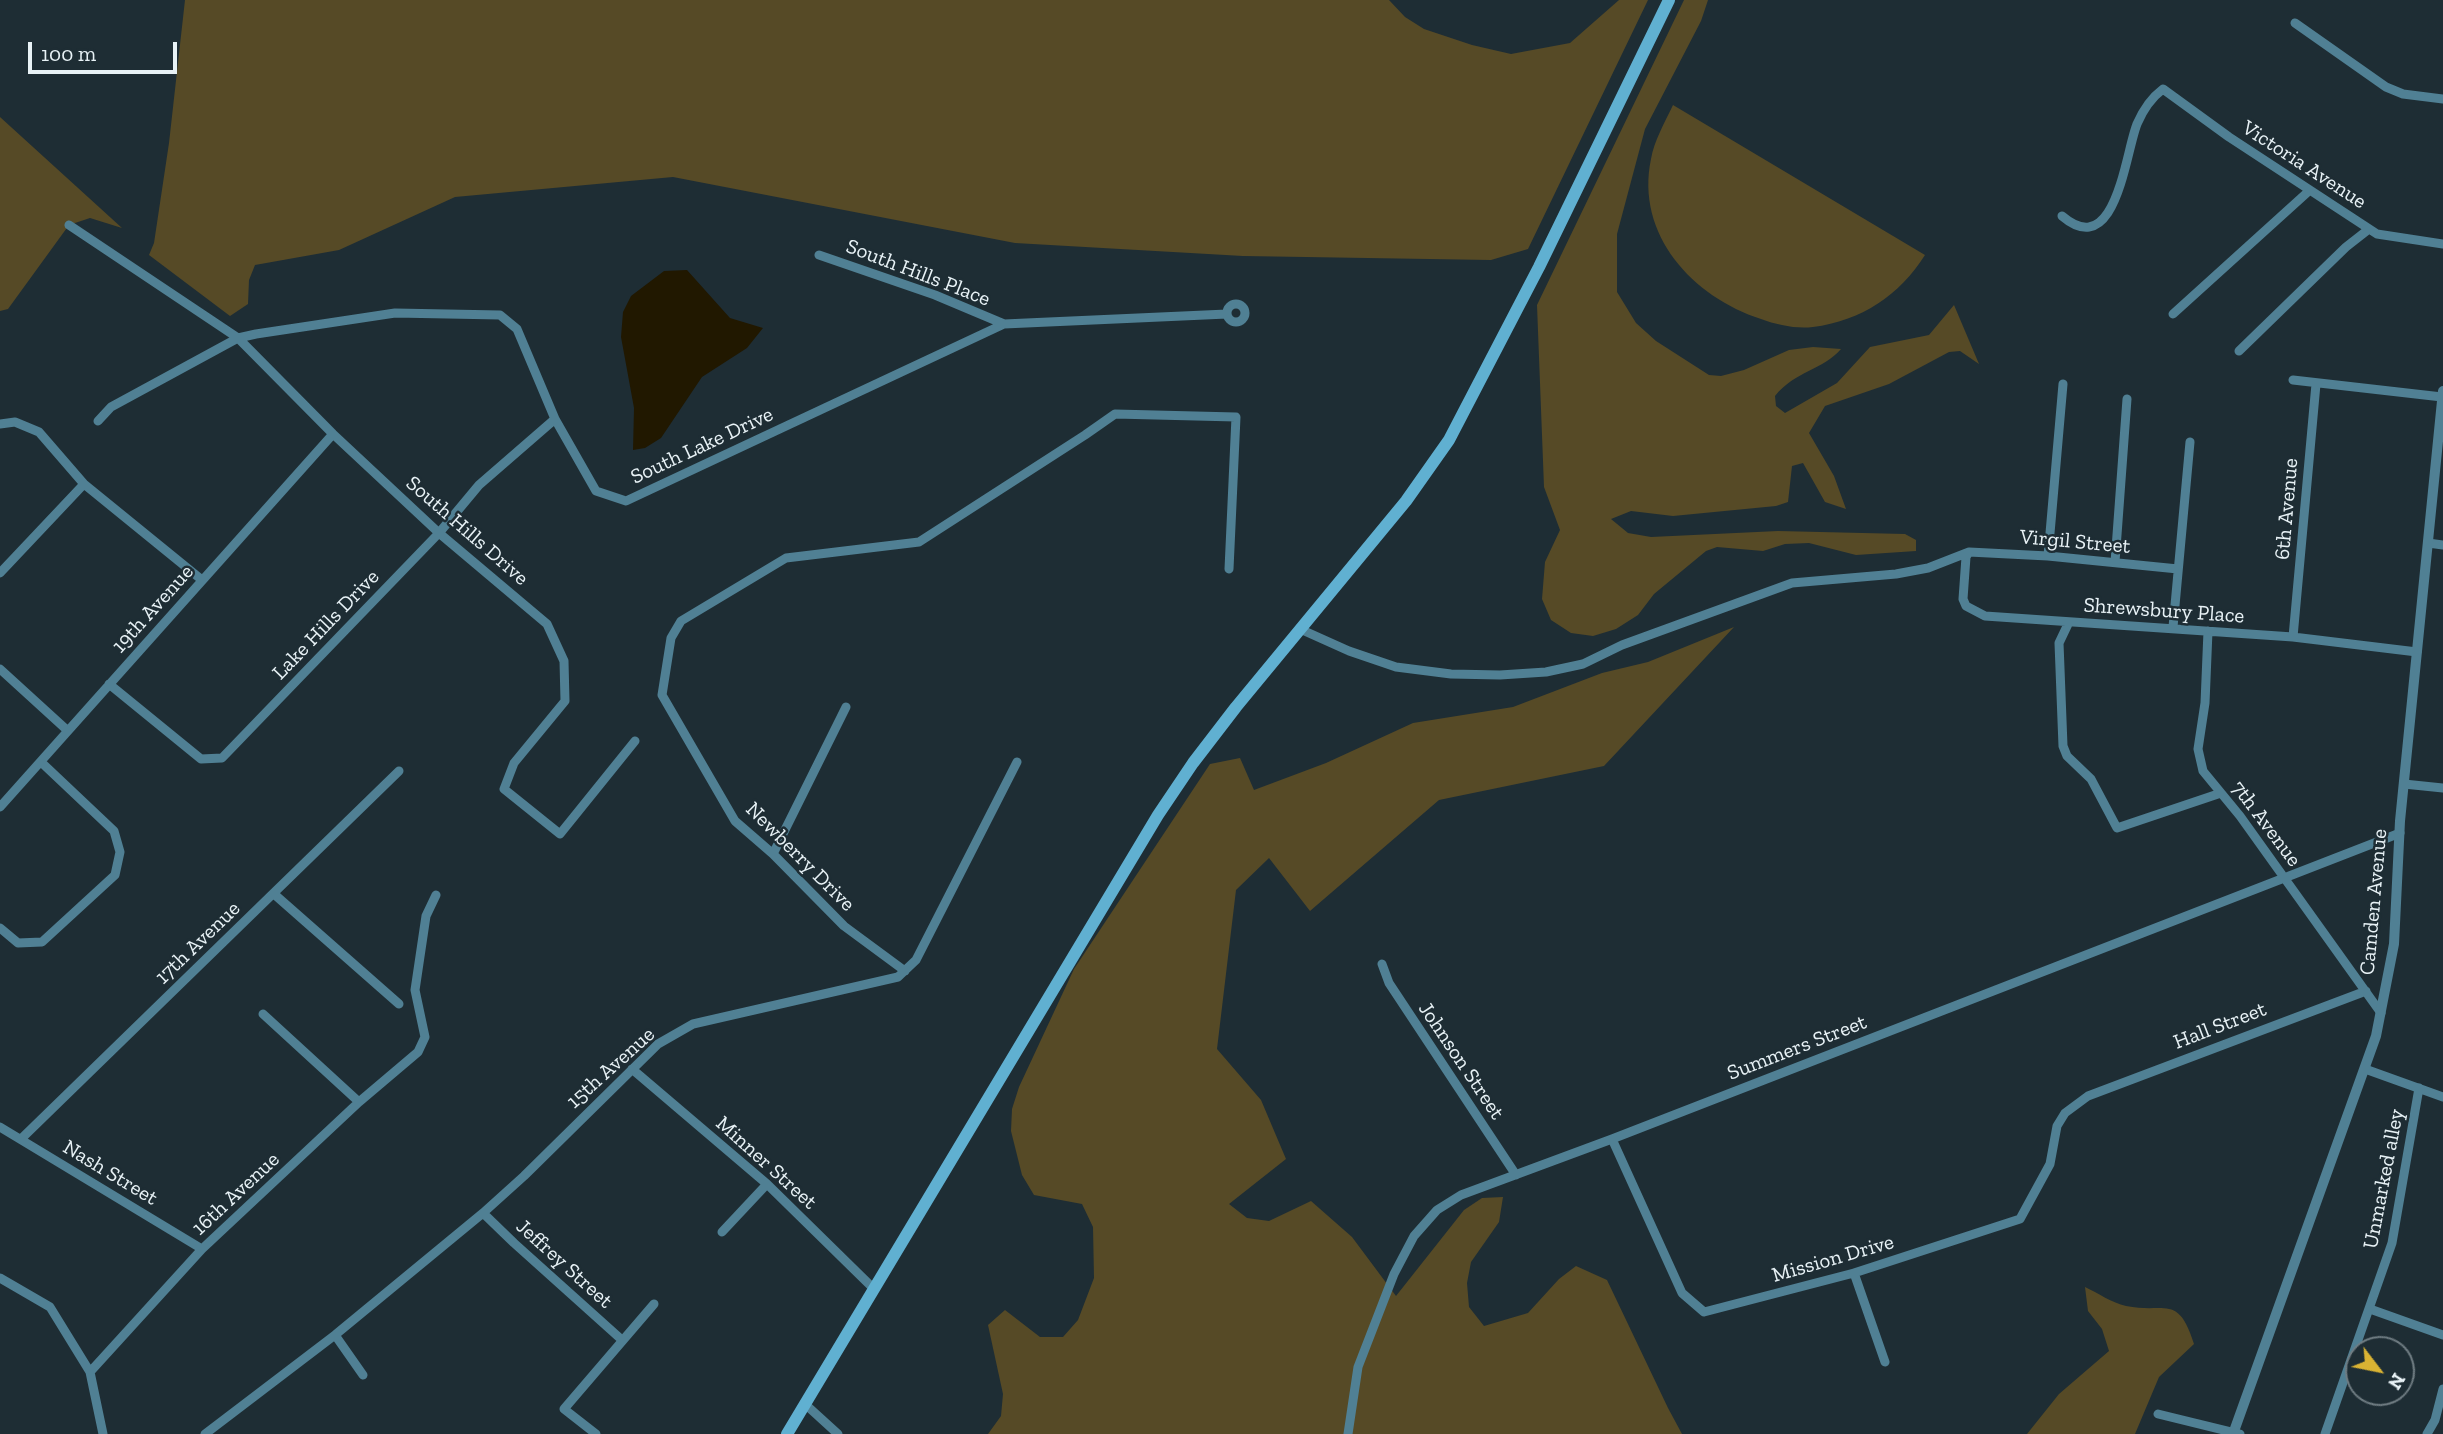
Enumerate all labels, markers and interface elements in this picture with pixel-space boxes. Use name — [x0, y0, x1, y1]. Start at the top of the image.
scale bar — [32, 28, 180, 72]
text: 100 m — [41, 41, 96, 66]
street label: Victoria Avenue — [2237, 115, 2371, 215]
street label: South Hills Place — [842, 234, 994, 312]
street label: South Lake Drive — [627, 402, 777, 490]
street label: 6th Avenue — [2270, 457, 2304, 561]
street label: South Hills Drive — [400, 471, 534, 591]
street label: Virgil Street — [2019, 525, 2131, 559]
street label: 19th Avenue — [107, 560, 199, 658]
street label: Lake Hills Drive — [267, 565, 385, 685]
street label: Shrewsbury Place — [2083, 593, 2245, 629]
street label: 7th Avenue — [2226, 776, 2306, 872]
street label: Newberry Drive — [740, 797, 860, 917]
street label: Camden Avenue — [2355, 828, 2393, 976]
street label: 17th Avenue — [150, 896, 246, 990]
street label: Hall Street — [2170, 997, 2270, 1055]
street label: Johnson Street — [1413, 998, 1509, 1124]
street label: Summers Street — [1724, 1010, 1870, 1086]
street label: 15th Avenue — [562, 1022, 660, 1114]
street label: Unmarked alley — [2358, 1107, 2410, 1251]
street label: Minner Street — [710, 1111, 822, 1215]
street label: Nash Street — [58, 1135, 162, 1211]
street label: 16th Avenue — [187, 1147, 285, 1241]
street label: Jeffrey Street — [511, 1214, 617, 1314]
street label: Mission Drive — [1769, 1230, 1897, 1288]
north arrow — [2345, 1336, 2415, 1406]
text: N — [2383, 1369, 2410, 1394]

